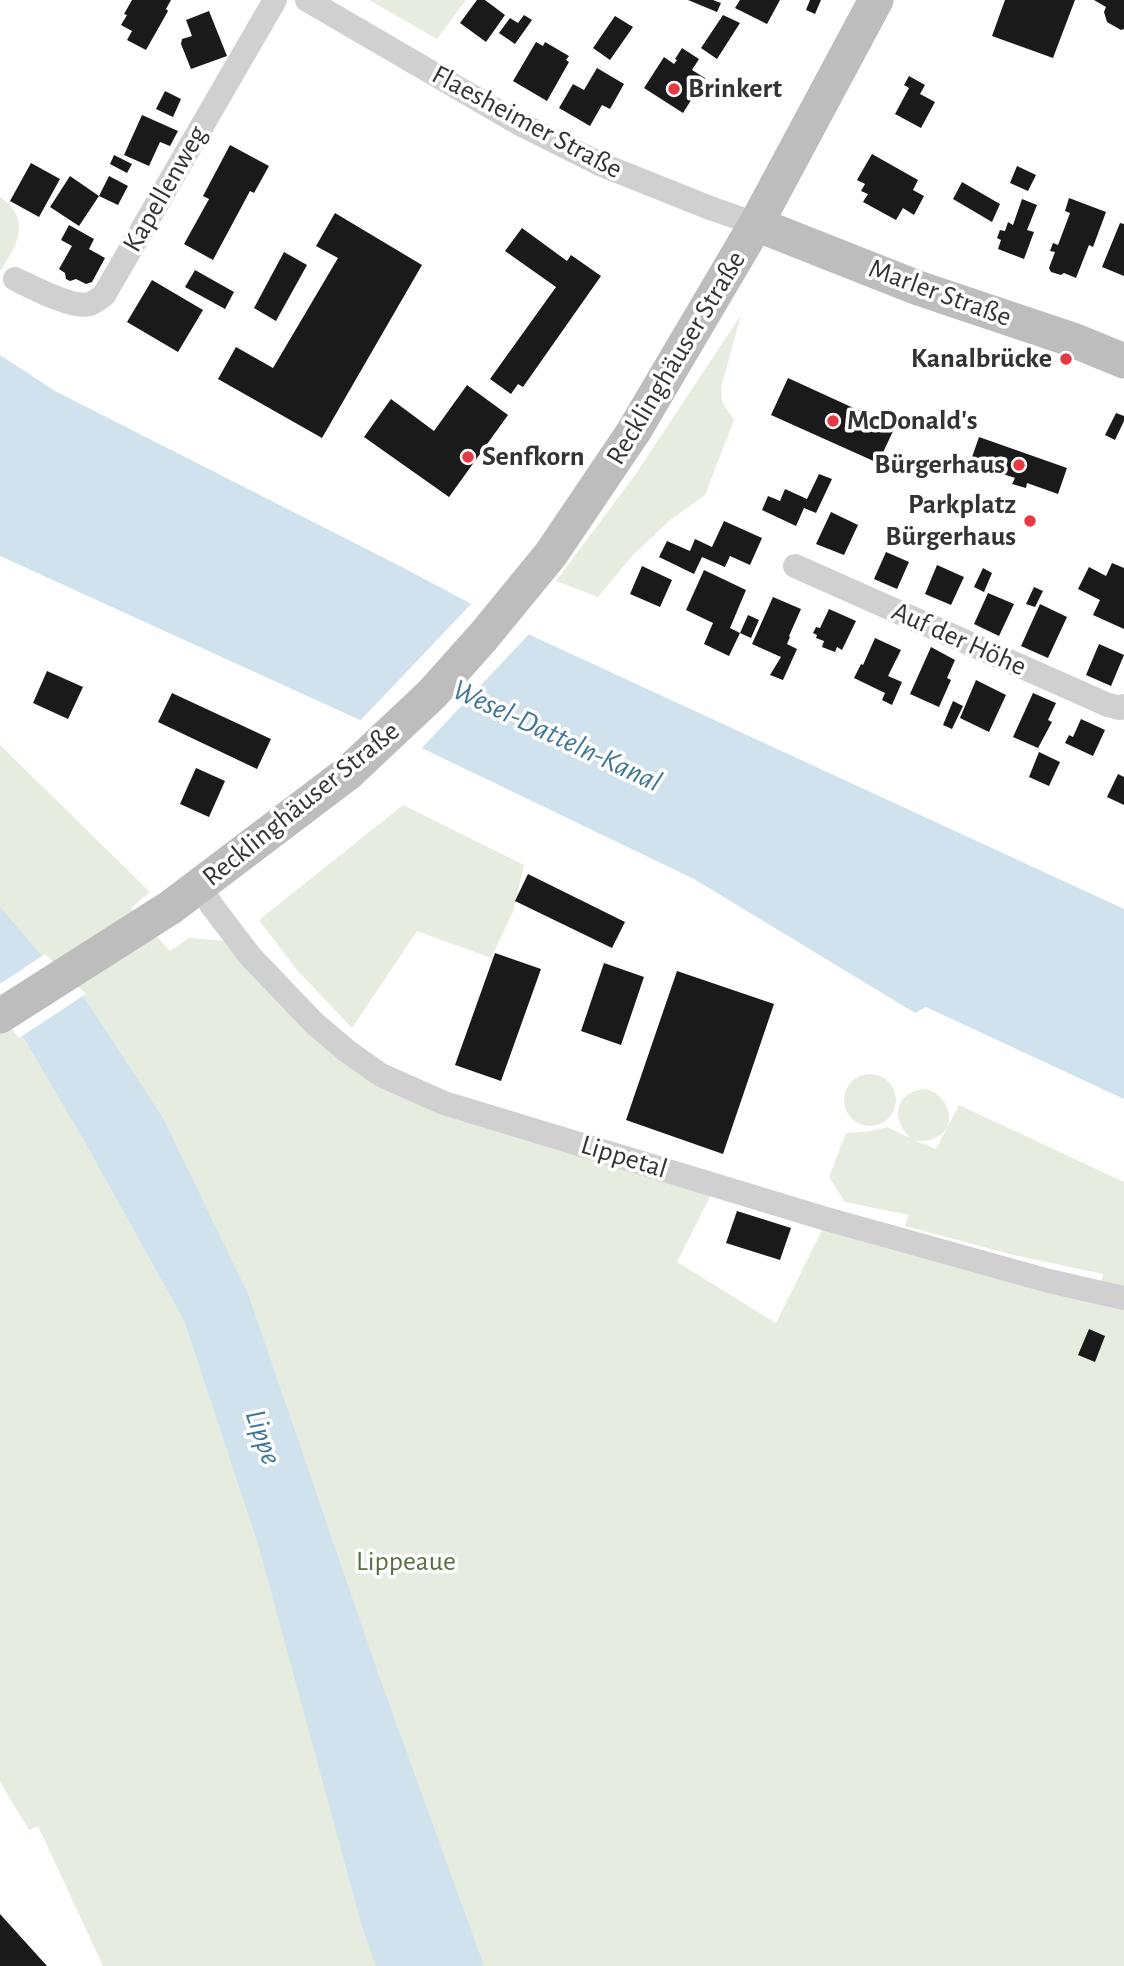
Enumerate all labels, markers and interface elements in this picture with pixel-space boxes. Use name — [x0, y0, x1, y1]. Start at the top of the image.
street label: Flaesheimer Straße — [426, 58, 628, 186]
place label: Brinkert — [688, 72, 782, 106]
marker: Brinkert — [666, 81, 682, 97]
street label: Kapellenweg — [115, 120, 215, 258]
street label: Recklinghäuser Straße — [599, 245, 753, 471]
street label: Marler Straße — [864, 252, 1016, 334]
place label: Kanalbrücke — [911, 342, 1052, 376]
marker: Kanalbrücke — [1058, 351, 1074, 367]
place label: McDonald's — [847, 404, 977, 438]
marker: McDonald's — [825, 413, 841, 429]
place label: Senfkorn — [482, 440, 585, 474]
place label: Bürgerhaus — [874, 448, 1005, 482]
marker: Senfkorn — [460, 449, 476, 465]
marker: Bürgerhaus — [1011, 457, 1027, 473]
place label: Parkplatz Bürgerhaus — [885, 488, 1016, 554]
marker: Parkplatz Bürgerhaus — [1022, 513, 1038, 529]
street label: Auf der Höhe — [887, 594, 1031, 684]
water label: Wesel-Datteln-Kanal — [447, 672, 667, 800]
street label: Recklinghäuser Straße — [196, 714, 406, 894]
street label: Lippetal — [577, 1128, 671, 1186]
water label: Lippe — [237, 1405, 289, 1469]
park label: Lippeaue — [356, 1545, 456, 1579]

